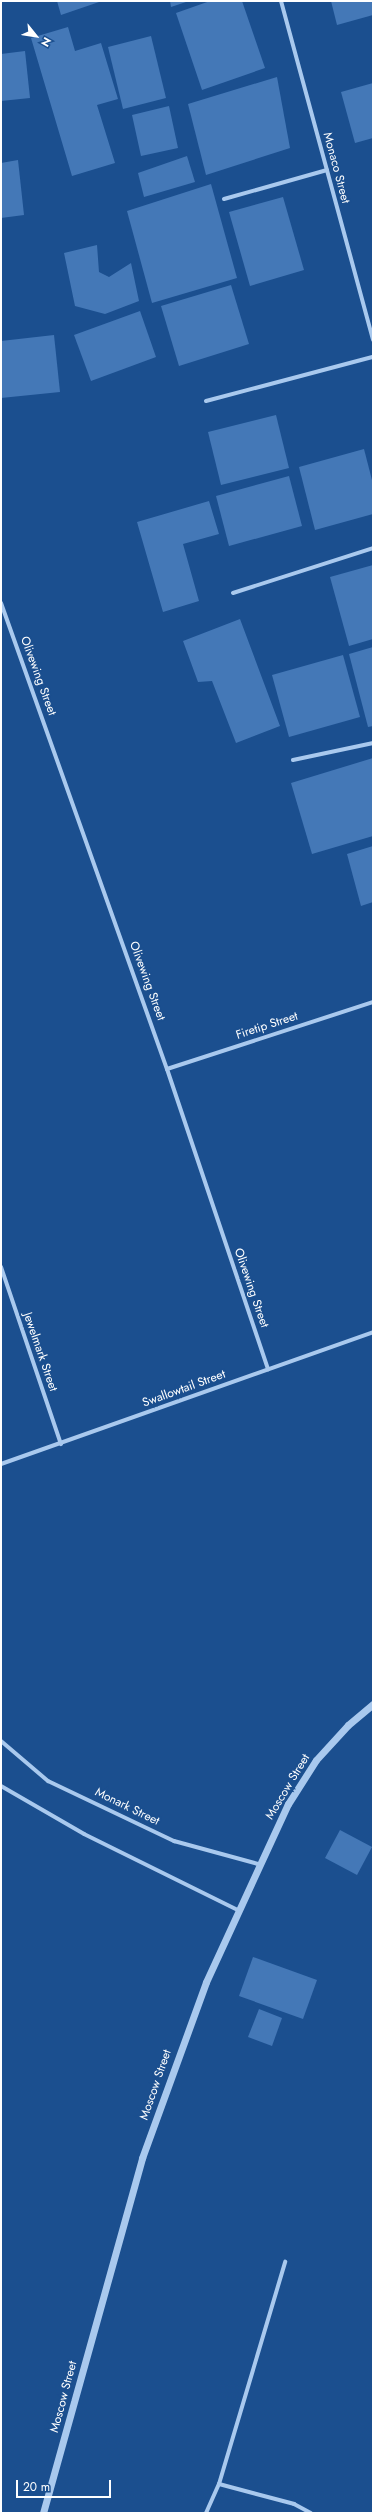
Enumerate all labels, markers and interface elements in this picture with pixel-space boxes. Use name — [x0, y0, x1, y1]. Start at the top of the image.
north arrow — [16, 16, 56, 56]
text: N — [37, 34, 56, 50]
street label: Monaco Street — [320, 131, 352, 205]
street label: Olivewing Street — [17, 634, 59, 718]
street label: Olivewing Street — [126, 939, 168, 1023]
street label: Firetip Street — [234, 1009, 300, 1043]
street label: Olivewing Street — [231, 1246, 271, 1330]
street label: Jewelmark Street — [20, 1311, 60, 1393]
street label: Swallowtail Street — [141, 1367, 227, 1411]
street label: Moscow Street — [263, 1752, 313, 1822]
street label: Monark Street — [92, 1785, 162, 1829]
street label: Moscow Street — [137, 2048, 175, 2122]
street label: Moscow Street — [48, 2360, 80, 2434]
scale bar — [18, 2472, 113, 2498]
text: 20 m — [23, 2478, 50, 2496]

